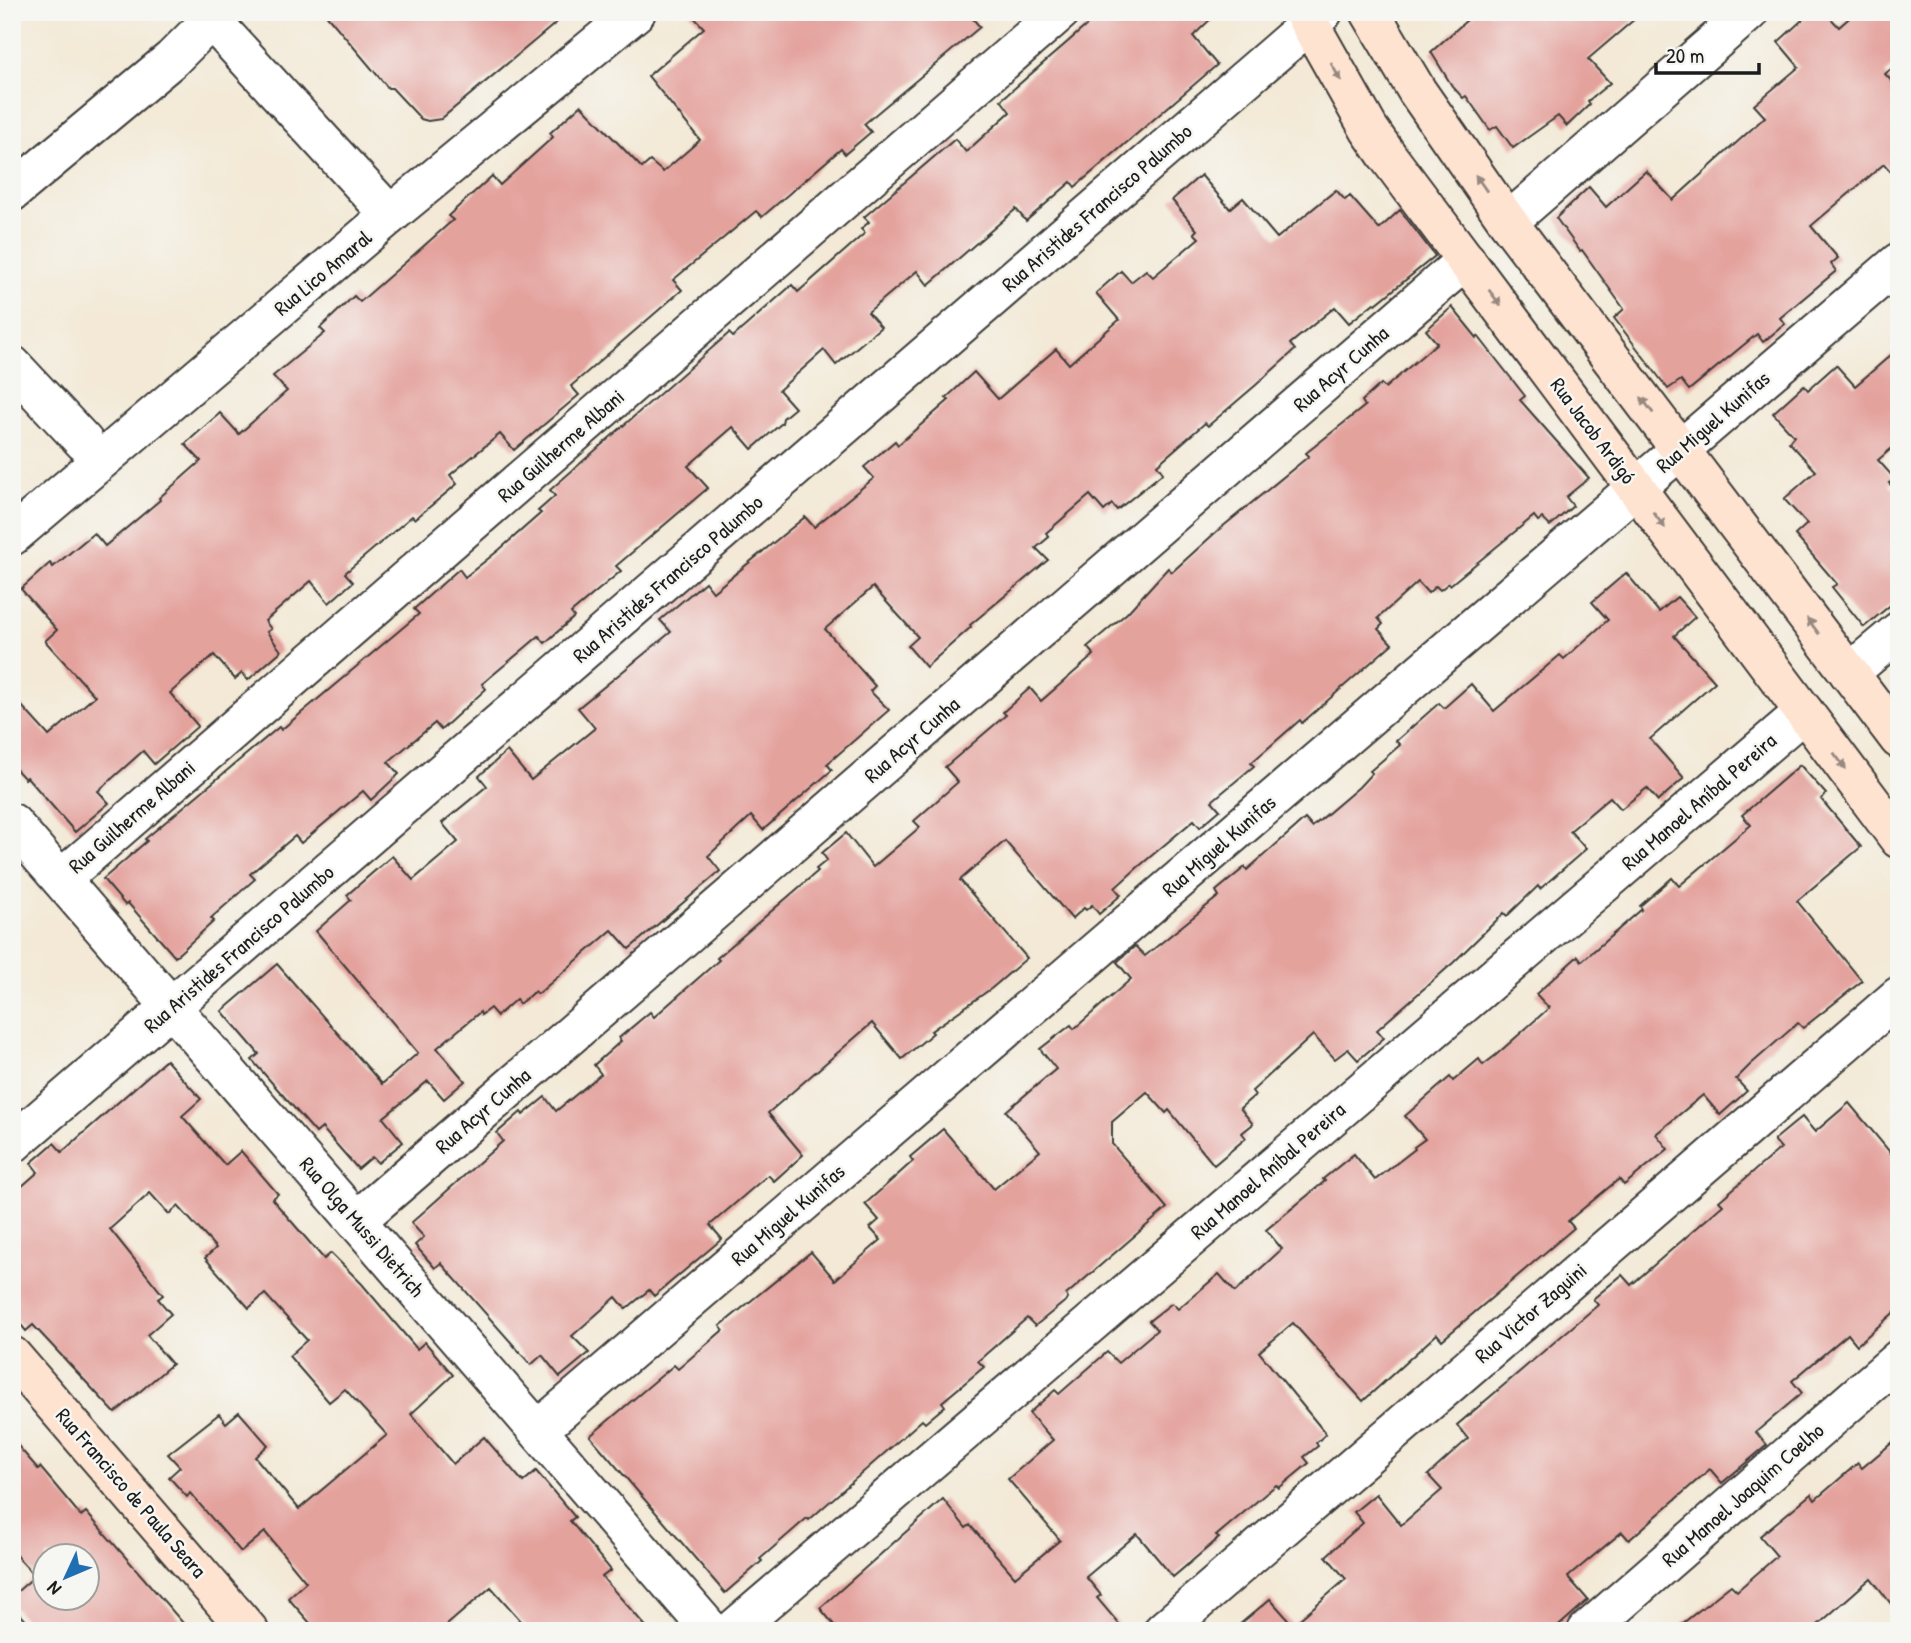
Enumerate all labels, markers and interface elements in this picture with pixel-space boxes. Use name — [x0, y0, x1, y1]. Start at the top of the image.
scale bar — [1656, 32, 1759, 76]
text: 20 m — [1666, 41, 1704, 70]
one-way arrow — [1330, 62, 1342, 82]
street label: Rua Aristides Francisco Palumbo — [995, 117, 1198, 298]
one-way arrow — [1474, 174, 1488, 192]
street label: Rua Lico Amaral — [268, 223, 378, 322]
one-way arrow — [1487, 289, 1501, 307]
street label: Rua Acyr Cunha — [1287, 319, 1395, 418]
street label: Rua Miguel Kunifas — [1650, 364, 1776, 479]
street label: Rua Jacob Ardigó — [1544, 372, 1643, 490]
street label: Rua Guilherme Albani — [491, 382, 630, 509]
one-way arrow — [1640, 396, 1654, 414]
street label: Rua Aristides Francisco Palumbo — [566, 488, 769, 669]
one-way arrow — [1652, 511, 1666, 529]
one-way arrow — [1806, 617, 1821, 635]
street label: Rua Acyr Cunha — [858, 690, 966, 789]
street label: Rua Manoel Aníbal Pereira — [1615, 726, 1782, 877]
one-way arrow — [1833, 751, 1848, 769]
street label: Rua Guilherme Albani — [62, 753, 201, 880]
street label: Rua Miguel Kunifas — [1156, 788, 1282, 903]
street label: Rua Aristides Francisco Palumbo — [137, 858, 340, 1039]
street label: Rua Acyr Cunha — [429, 1061, 537, 1160]
street label: Rua Manoel Aníbal Pereira — [1184, 1095, 1351, 1246]
street label: Rua Olga Mussi Dietrich — [293, 1150, 432, 1303]
street label: Rua Miguel Kunifas — [725, 1157, 851, 1272]
street label: Rua Victor Zaguini — [1468, 1256, 1593, 1369]
street label: Rua Francisco de Paula Seara — [49, 1402, 213, 1584]
street label: Rua Manoel Joaquim Coelho — [1655, 1416, 1830, 1573]
north arrow — [32, 1542, 102, 1612]
text: N — [41, 1576, 67, 1601]

